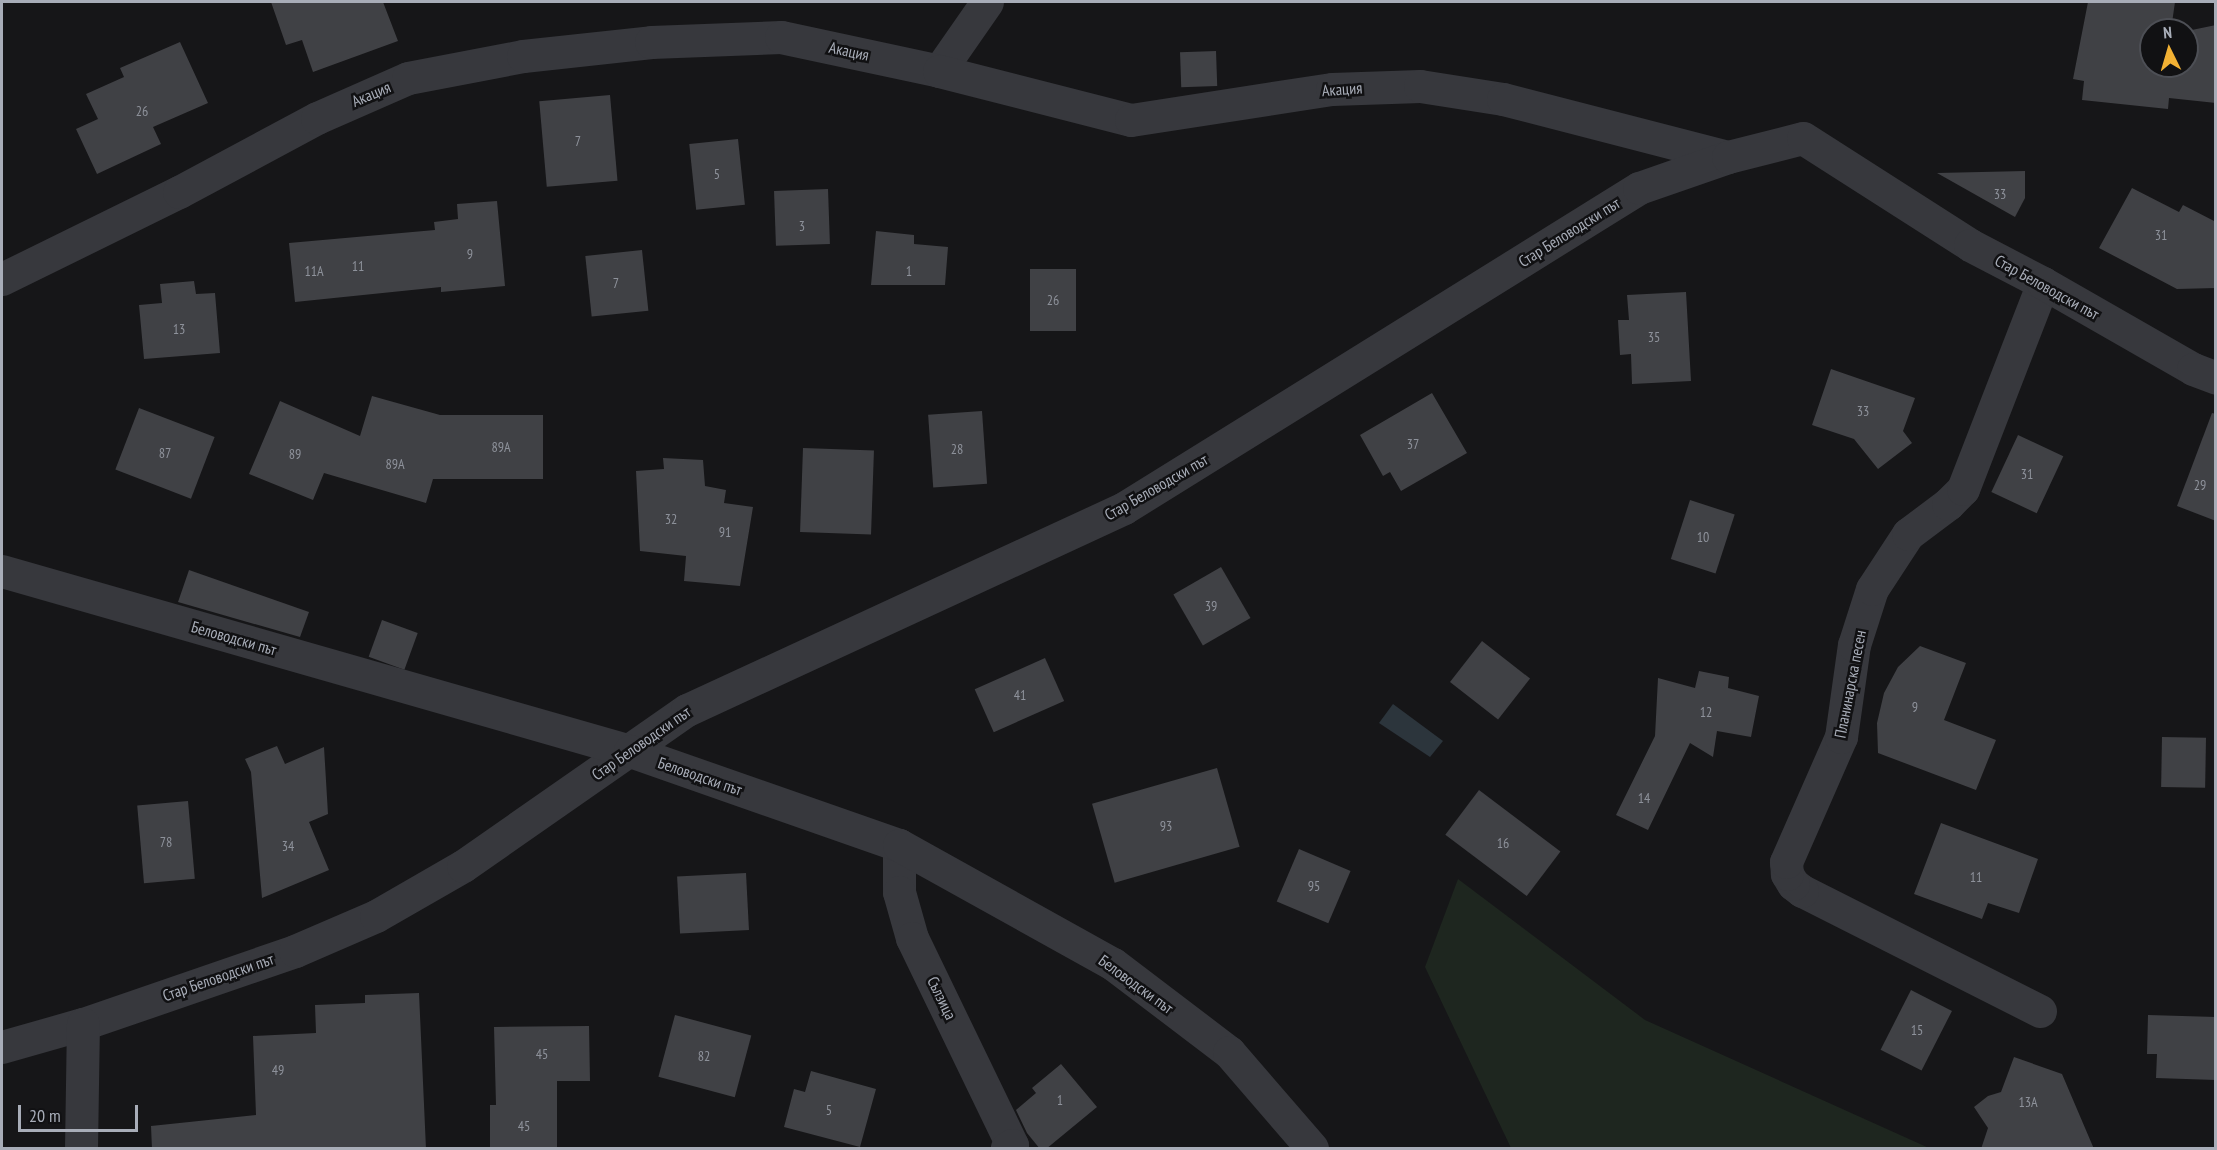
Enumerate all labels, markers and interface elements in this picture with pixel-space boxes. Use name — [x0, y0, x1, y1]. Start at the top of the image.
north arrow — [2139, 18, 2199, 78]
text: N — [2162, 22, 2173, 42]
street label: Акация — [827, 37, 871, 65]
street label: Акация — [349, 77, 393, 111]
street label: Акация — [1321, 78, 1363, 100]
house number: 26 — [136, 103, 148, 119]
house number: 7 — [575, 133, 581, 149]
house number: 5 — [714, 166, 720, 182]
house number: 33 — [1994, 186, 2006, 202]
street label: Стар Беловодски път — [1515, 193, 1623, 271]
house number: 3 — [799, 218, 805, 234]
house number: 31 — [2155, 227, 2167, 243]
house number: 9 — [467, 246, 473, 262]
street label: Стар Беловодски път — [1992, 250, 2102, 324]
house number: 11 — [352, 258, 364, 274]
house number: 11А — [304, 263, 324, 279]
house number: 1 — [906, 263, 912, 279]
house number: 7 — [613, 275, 619, 291]
house number: 26 — [1047, 292, 1059, 308]
house number: 13 — [173, 321, 185, 337]
house number: 35 — [1648, 329, 1660, 345]
house number: 33 — [1857, 403, 1869, 419]
house number: 37 — [1407, 436, 1419, 452]
house number: 89А — [491, 439, 511, 455]
house number: 28 — [951, 441, 963, 457]
house number: 87 — [159, 445, 171, 461]
house number: 89 — [289, 446, 301, 462]
street label: Стар Беловодски път — [1101, 450, 1211, 524]
house number: 89А — [385, 456, 405, 472]
house number: 31 — [2021, 466, 2033, 482]
house number: 29 — [2194, 477, 2206, 493]
house number: 32 — [665, 511, 677, 527]
house number: 91 — [719, 524, 731, 540]
house number: 10 — [1697, 529, 1709, 545]
house number: 39 — [1205, 598, 1217, 614]
street label: Беловодски път — [189, 617, 279, 659]
street label: Планинарска песен — [1830, 628, 1870, 740]
house number: 41 — [1014, 687, 1026, 703]
house number: 9 — [1912, 699, 1918, 715]
street label: Стар Беловодски път — [588, 702, 694, 784]
house number: 12 — [1700, 704, 1712, 720]
street label: Беловодски път — [655, 753, 745, 799]
house number: 14 — [1638, 790, 1650, 806]
house number: 93 — [1160, 818, 1172, 834]
house number: 78 — [160, 834, 172, 850]
house number: 16 — [1497, 835, 1509, 851]
house number: 34 — [282, 838, 294, 854]
house number: 11 — [1970, 869, 1982, 885]
house number: 95 — [1308, 878, 1320, 894]
street label: Стар Беловодски път — [160, 949, 276, 1005]
street label: Беловодски път — [1095, 950, 1177, 1018]
street label: Сълзица — [923, 973, 961, 1023]
house number: 15 — [1911, 1022, 1923, 1038]
house number: 45 — [536, 1046, 548, 1062]
house number: 82 — [698, 1048, 710, 1064]
house number: 49 — [272, 1062, 284, 1078]
house number: 1 — [1057, 1092, 1063, 1108]
scale bar — [21, 1093, 141, 1131]
house number: 13А — [2018, 1094, 2038, 1110]
house number: 5 — [826, 1102, 832, 1118]
text: 20 m — [29, 1104, 61, 1127]
house number: 45 — [518, 1118, 530, 1134]

